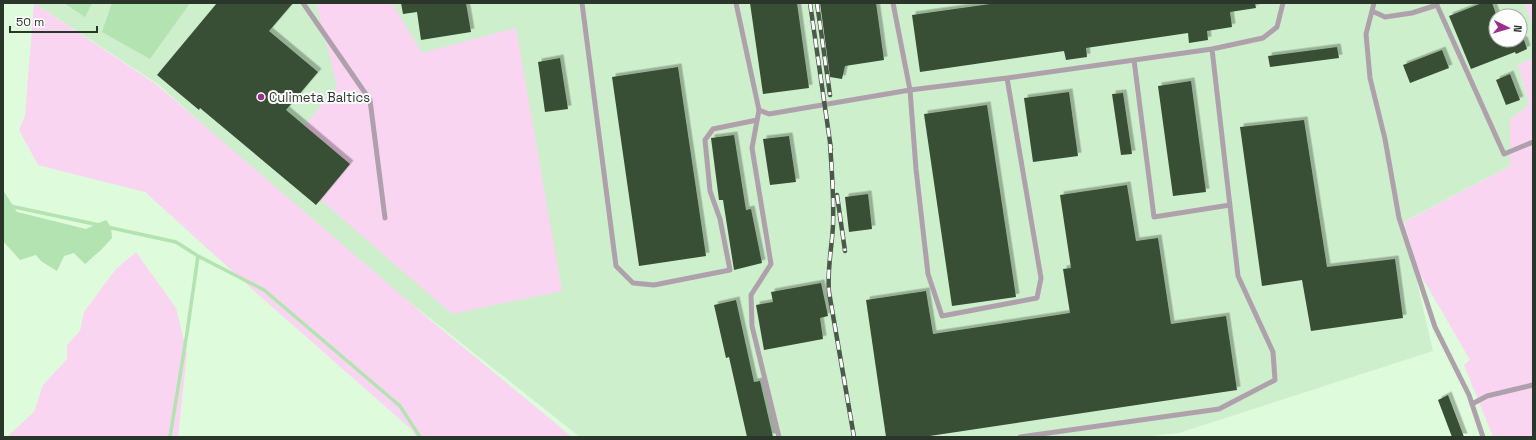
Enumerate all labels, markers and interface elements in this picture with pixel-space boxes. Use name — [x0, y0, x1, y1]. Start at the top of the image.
scale bar — [10, 8, 97, 34]
north arrow — [1488, 8, 1528, 48]
text: 50 m — [16, 14, 44, 30]
text: N — [1511, 25, 1525, 33]
place label: Culimeta Baltics — [269, 89, 370, 106]
marker: Culimeta Baltics — [256, 92, 266, 102]

